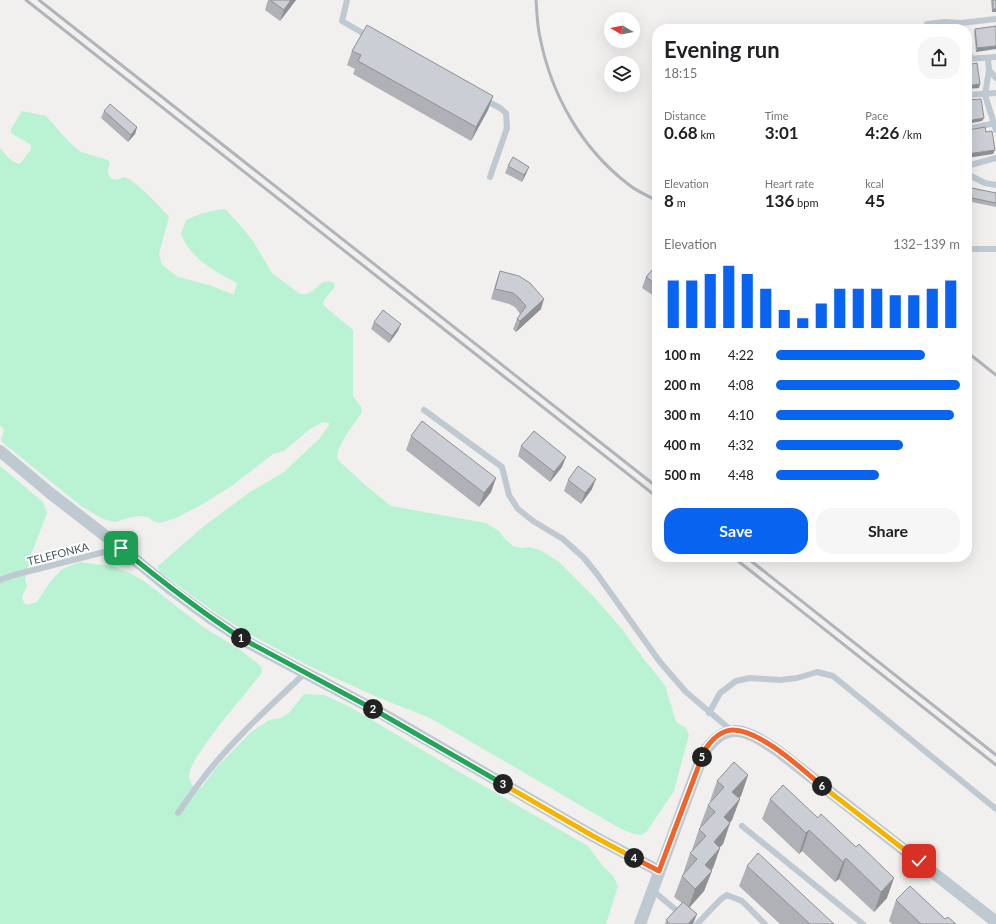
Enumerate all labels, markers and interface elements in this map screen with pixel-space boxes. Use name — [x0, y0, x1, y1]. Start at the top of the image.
north arrow — [604, 12, 640, 48]
map controls — [604, 12, 640, 92]
text: Evening run — [664, 36, 780, 63]
button: share — [918, 37, 960, 79]
button: layers — [604, 56, 640, 92]
text: 18:15 — [664, 65, 697, 81]
text: Distance — [664, 109, 706, 122]
text: Time — [765, 109, 789, 122]
text: Pace — [865, 109, 888, 122]
text: 0.68 — [664, 122, 698, 143]
text: 3:01 — [765, 122, 799, 143]
text: 4:26 — [865, 122, 899, 143]
text: km — [698, 128, 715, 141]
text: /km — [899, 128, 922, 141]
text: Elevation — [664, 177, 709, 190]
text: Heart rate — [765, 177, 814, 190]
text: kcal — [865, 177, 884, 190]
text: 8 — [664, 190, 674, 211]
text: 136 — [765, 190, 794, 211]
text: 45 — [865, 190, 885, 211]
text: m — [674, 196, 686, 209]
text: bpm — [794, 196, 818, 209]
text: Elevation — [664, 236, 717, 252]
text: 132–139 m — [893, 236, 960, 252]
text: 100 m — [664, 347, 701, 363]
text: 4:22 — [728, 347, 754, 363]
text: 200 m — [664, 377, 701, 393]
text: 4:08 — [728, 377, 754, 393]
text: 300 m — [664, 407, 701, 423]
text: 4:10 — [728, 407, 754, 423]
text: 400 m — [664, 437, 701, 453]
text: 4:32 — [728, 437, 754, 453]
text: 500 m — [664, 467, 701, 483]
text: 4:48 — [728, 467, 754, 483]
button: Save — [664, 508, 808, 554]
button: Share — [816, 508, 960, 554]
pin — [104, 531, 138, 565]
icon: arrive — [110, 537, 132, 559]
street label: TELEFONKA — [26, 539, 91, 567]
pin: 1 — [231, 628, 251, 648]
text: 1 — [238, 631, 244, 644]
pin: 2 — [363, 699, 383, 719]
text: 2 — [370, 702, 376, 715]
pin: 5 — [692, 747, 712, 767]
text: 5 — [699, 750, 705, 763]
pin: 3 — [493, 774, 513, 794]
pin: 6 — [812, 776, 832, 796]
text: 3 — [500, 777, 506, 790]
text: 6 — [819, 779, 825, 792]
pin — [902, 844, 936, 878]
pin: 4 — [624, 848, 644, 868]
icon: check — [908, 850, 930, 872]
text: 4 — [631, 851, 637, 864]

